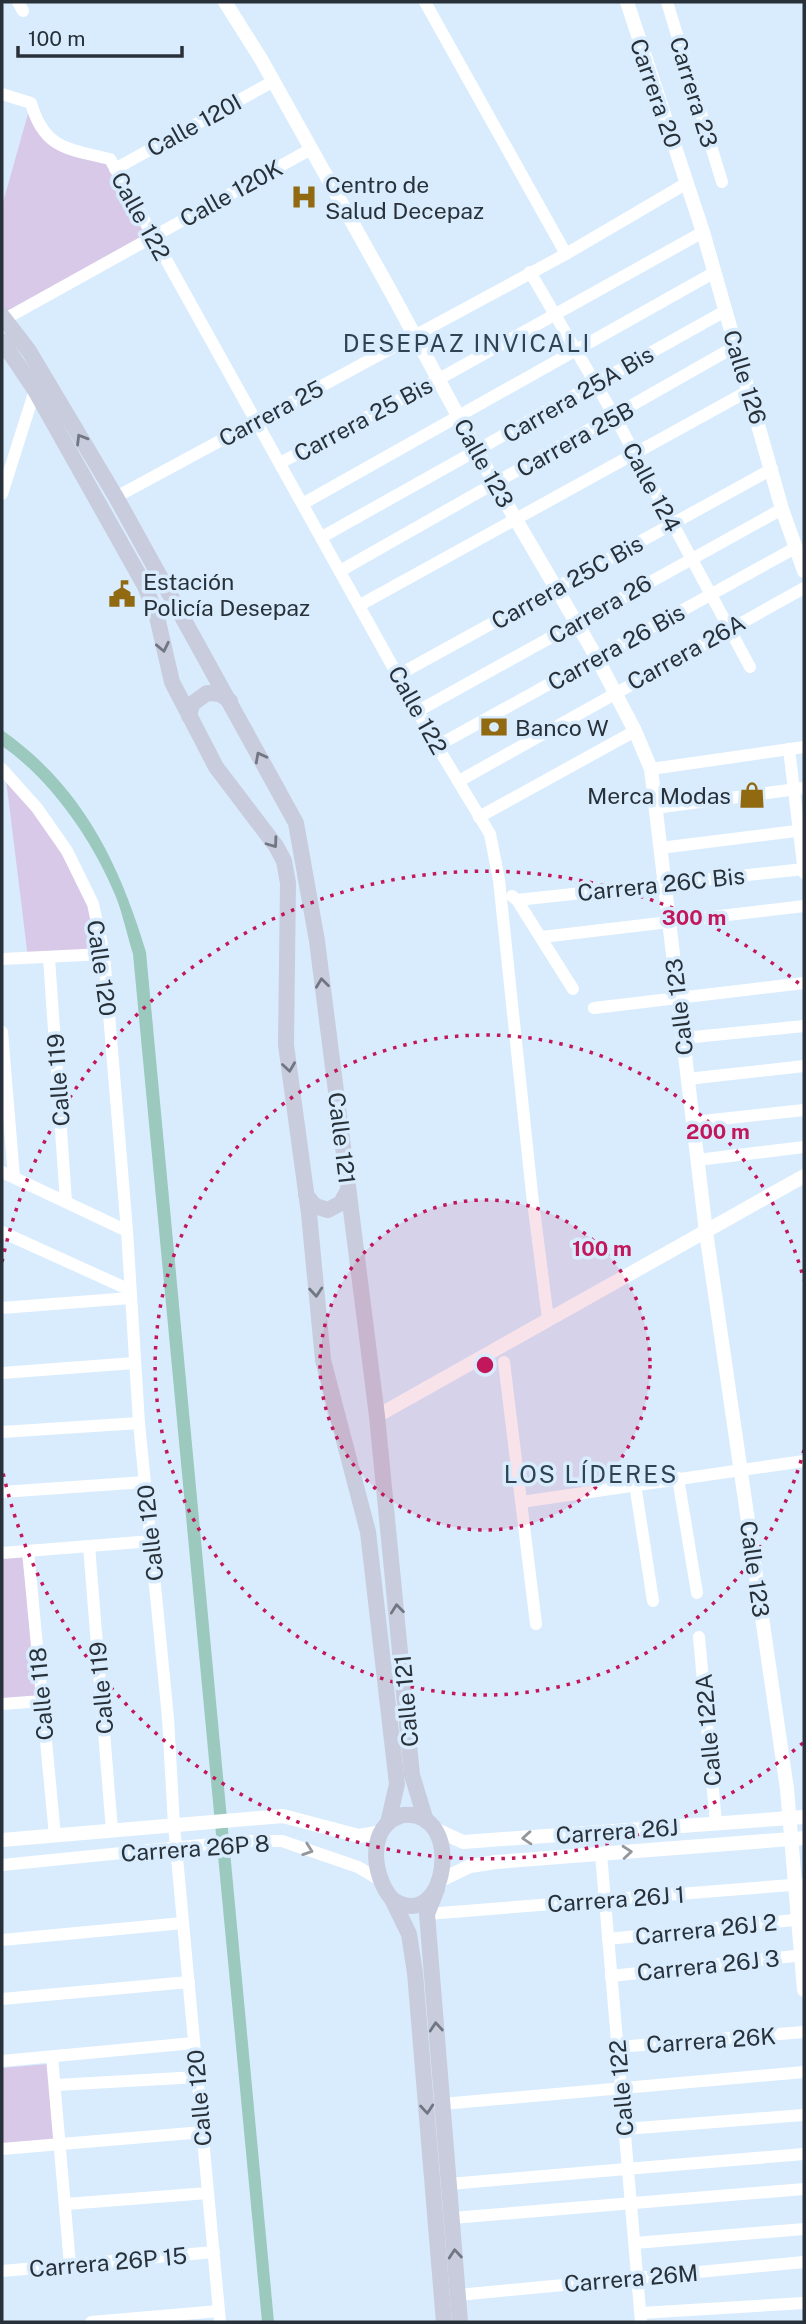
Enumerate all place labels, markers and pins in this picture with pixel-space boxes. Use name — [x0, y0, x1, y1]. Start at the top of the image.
place label: Centro de Salud Decepaz — [325, 171, 484, 224]
hospital icon: Centro de Salud Decepaz — [289, 182, 319, 212]
place label: Estación Policía Desepaz — [143, 568, 310, 621]
public building icon: Estación Policía Desepaz — [107, 579, 137, 609]
bank icon: Banco W — [479, 712, 509, 742]
place label: Banco W — [515, 714, 609, 741]
shop icon: Merca Modas — [737, 780, 767, 810]
place label: Merca Modas — [587, 782, 731, 809]
centre of rings — [473, 1353, 497, 1377]

